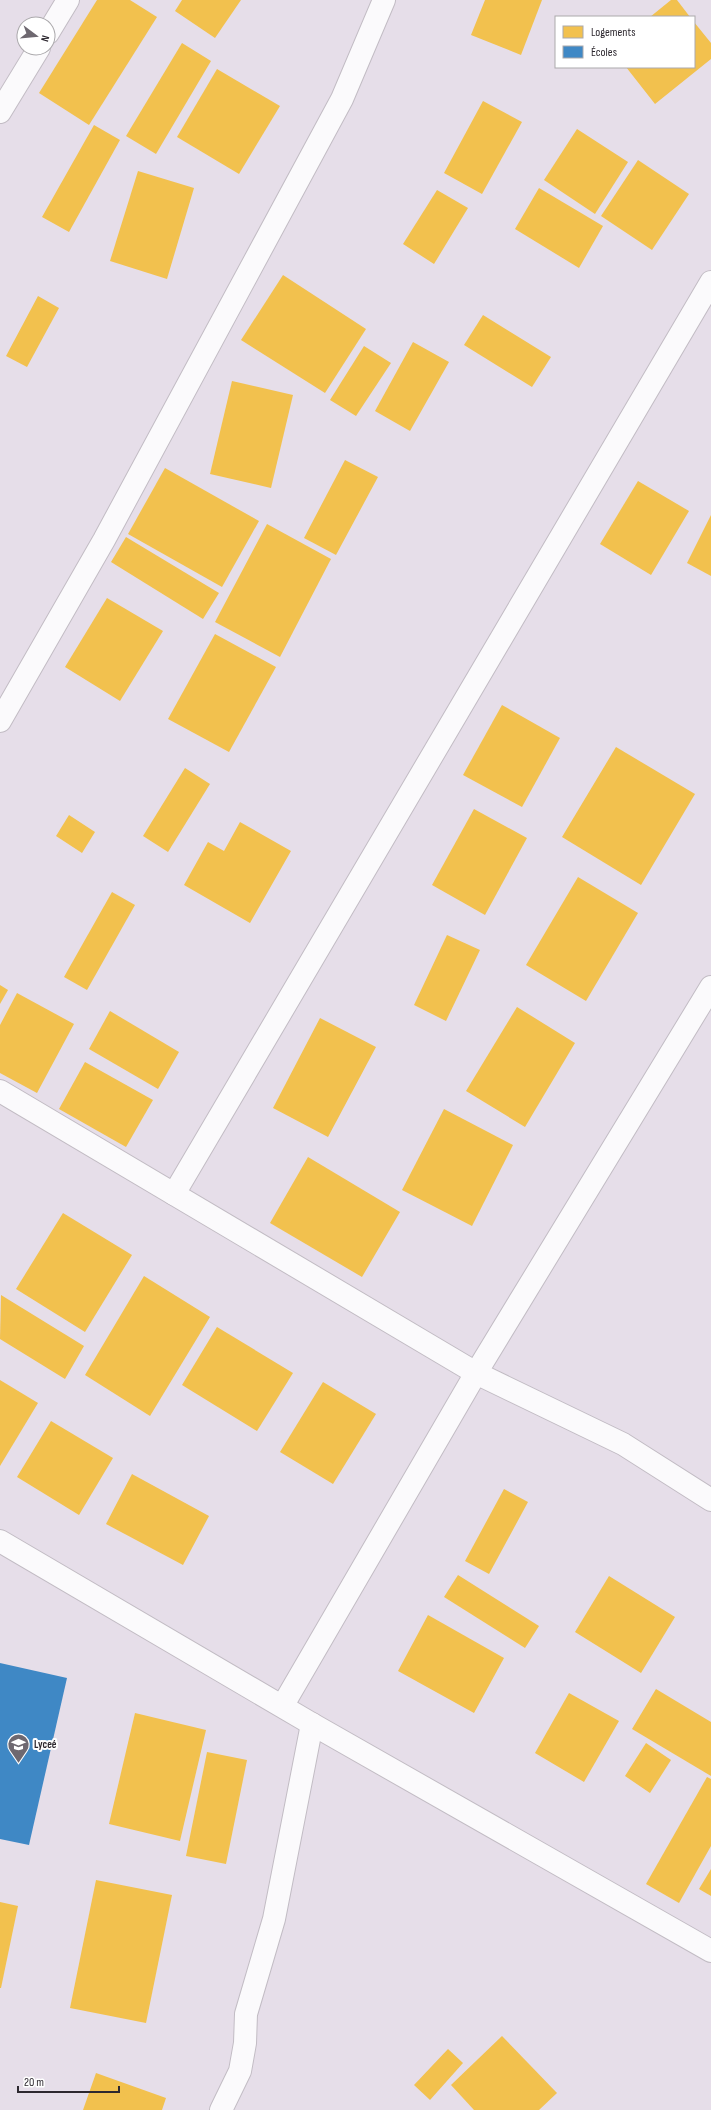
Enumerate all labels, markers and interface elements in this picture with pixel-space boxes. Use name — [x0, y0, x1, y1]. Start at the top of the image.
north arrow — [16, 16, 56, 56]
legend — [555, 16, 695, 68]
text: Logements — [591, 25, 635, 40]
text: N — [38, 34, 52, 43]
text: Écoles — [591, 45, 617, 60]
school or university icon: Lyceé — [5, 1731, 31, 1764]
place label: Lyceé — [34, 1738, 57, 1751]
scale bar — [18, 2068, 119, 2094]
text: 20 m — [24, 2075, 44, 2090]

